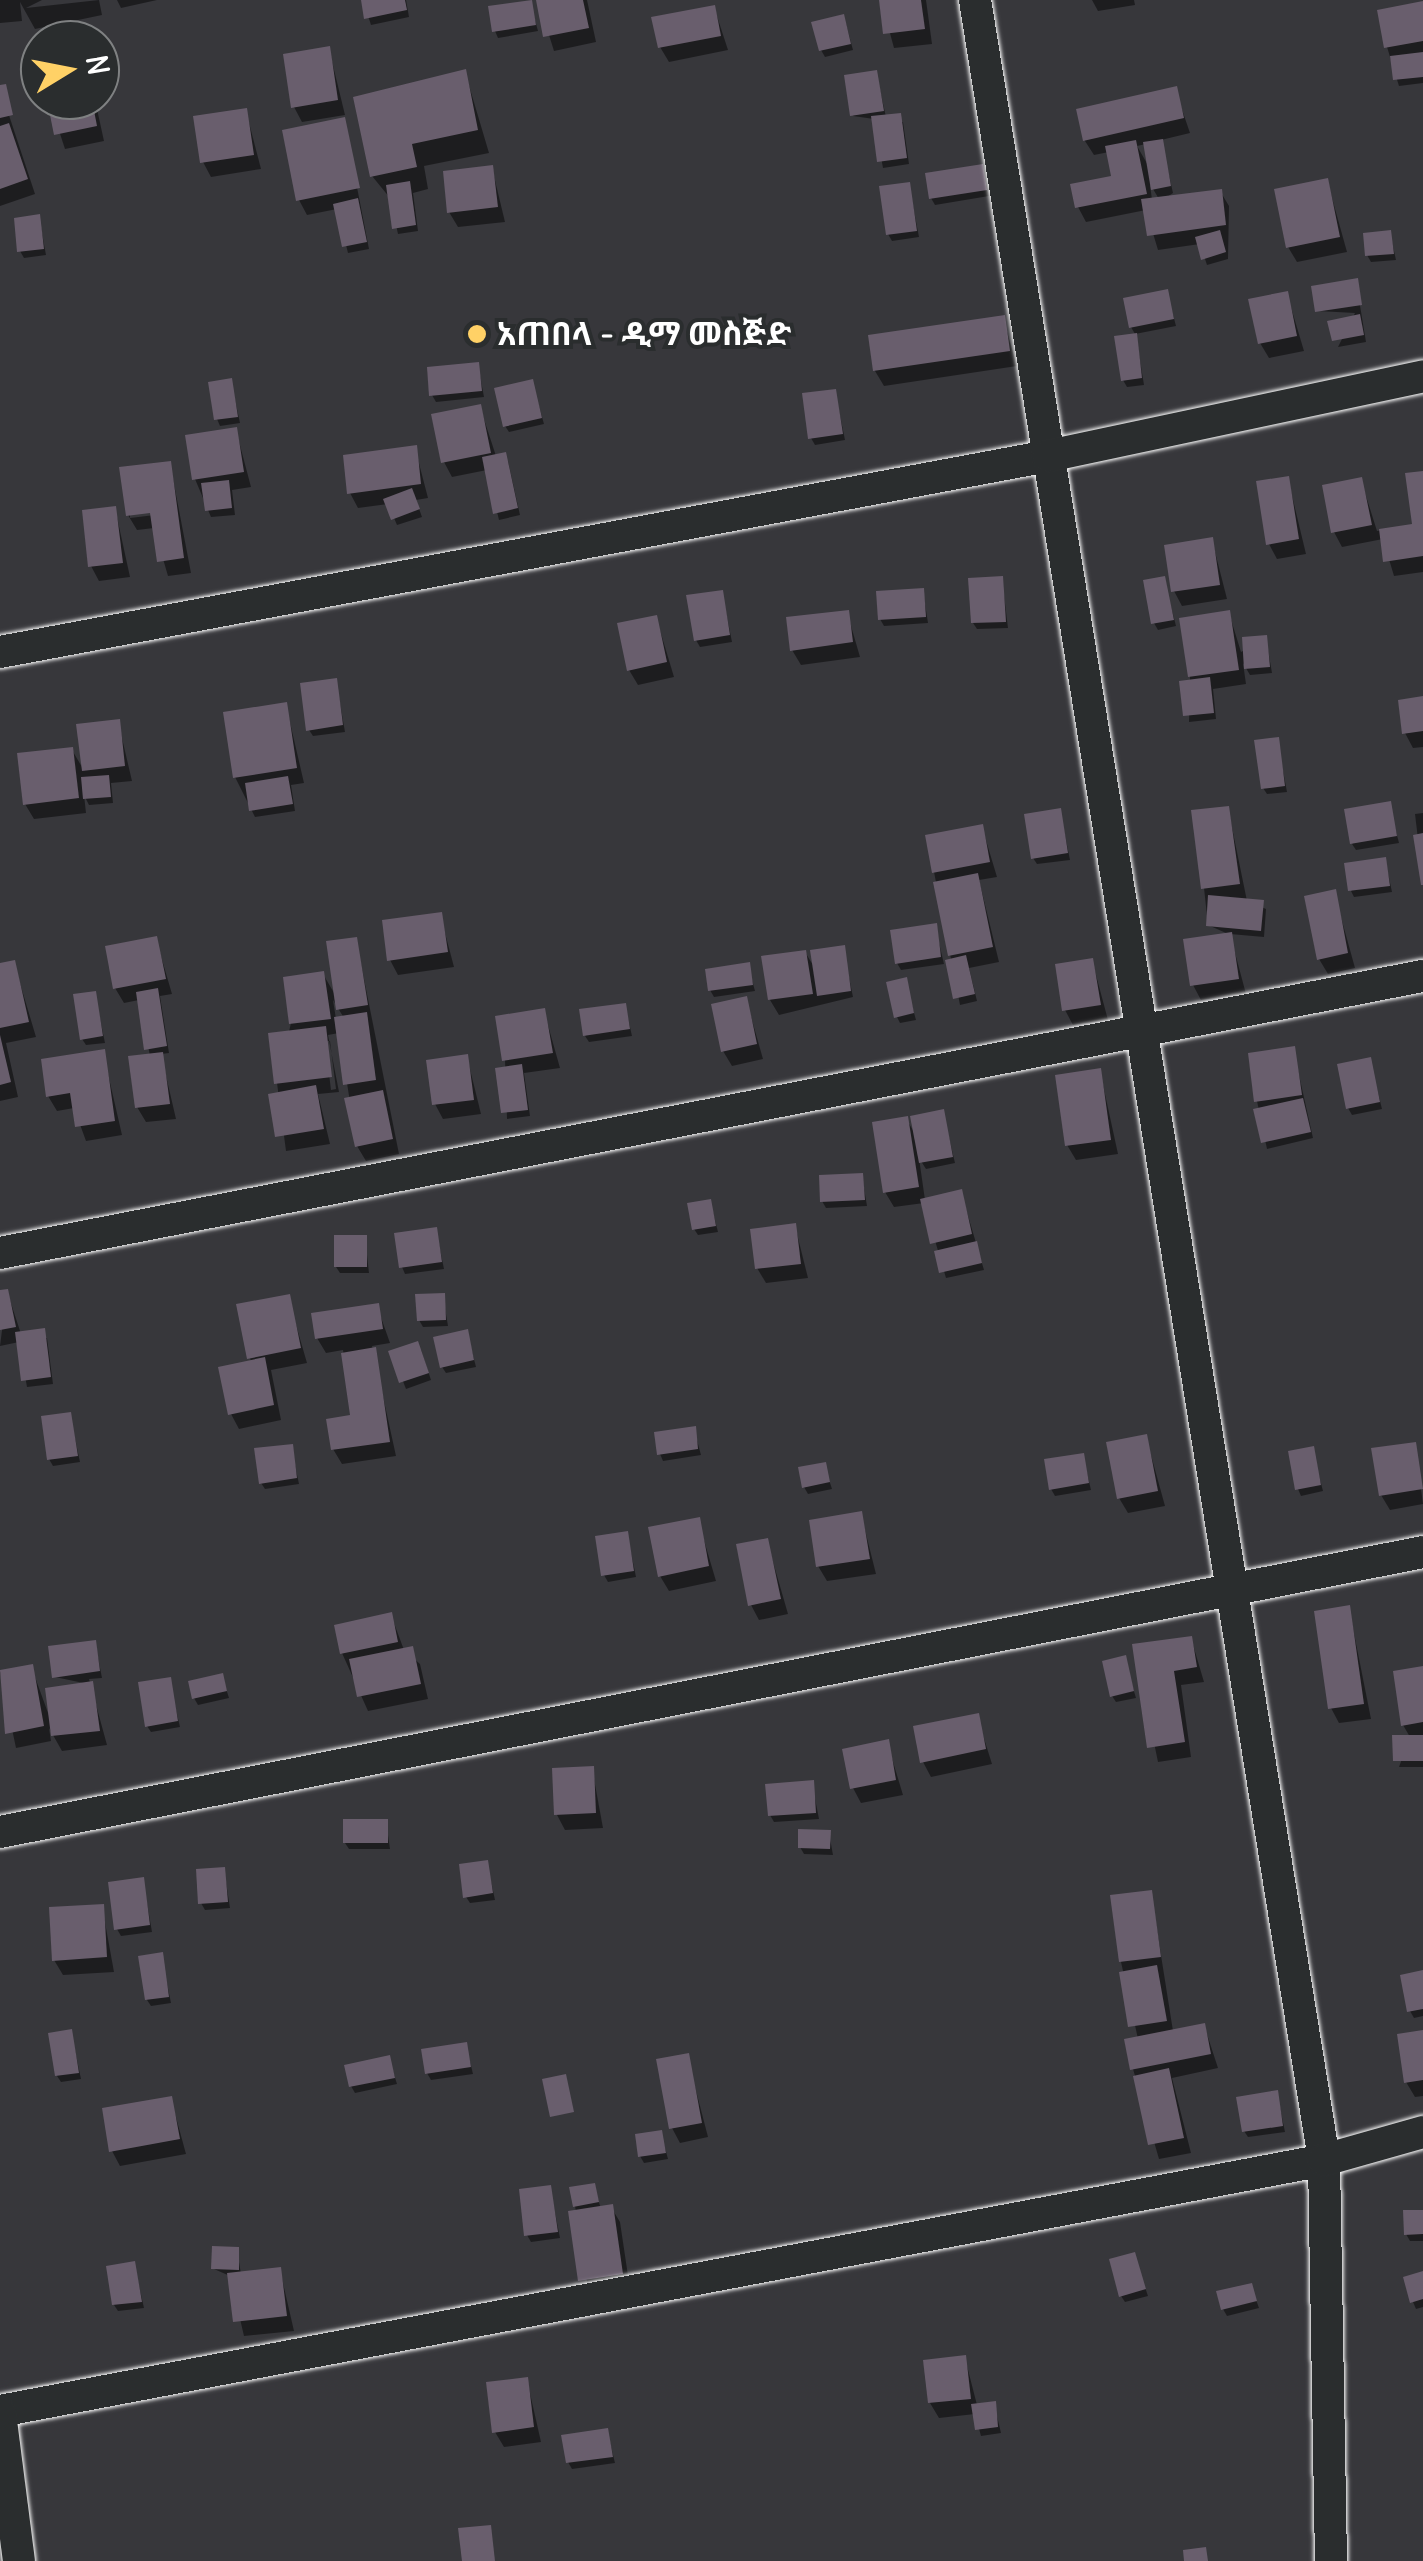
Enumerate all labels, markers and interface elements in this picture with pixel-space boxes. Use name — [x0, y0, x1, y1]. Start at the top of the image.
north arrow — [20, 20, 120, 120]
text: N — [78, 52, 117, 78]
place label: አጠበላ - ዲማ መስጅድ — [497, 315, 791, 353]
marker: አጠበላ - ዲማ መስጅድ — [466, 323, 488, 345]

